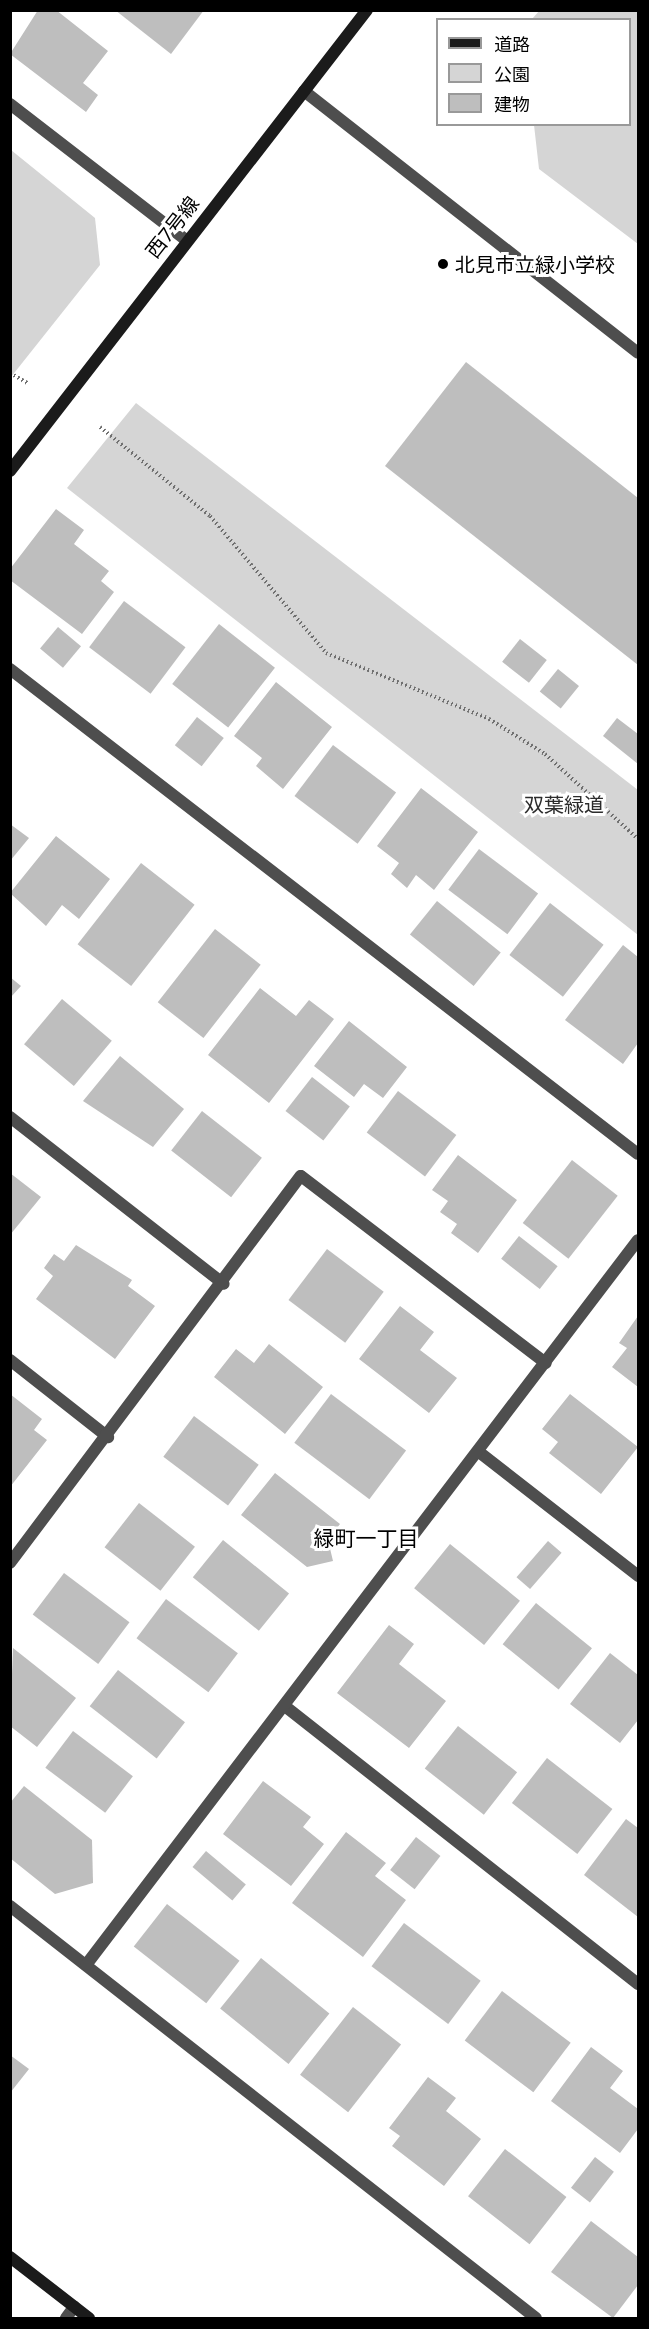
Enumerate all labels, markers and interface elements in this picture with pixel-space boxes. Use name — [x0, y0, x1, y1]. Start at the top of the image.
legend — [436, 18, 631, 126]
text: 道路 — [494, 33, 530, 55]
text: 公園 — [494, 63, 530, 85]
text: 建物 — [494, 93, 530, 115]
street label: 西7号線 — [141, 191, 203, 263]
place label: 北見市立緑小学校 — [455, 252, 615, 276]
marker: 北見市立緑小学校 — [436, 257, 450, 271]
park label: 双葉緑道 — [524, 792, 604, 816]
district label: 緑町一丁目 — [314, 1525, 418, 1551]

